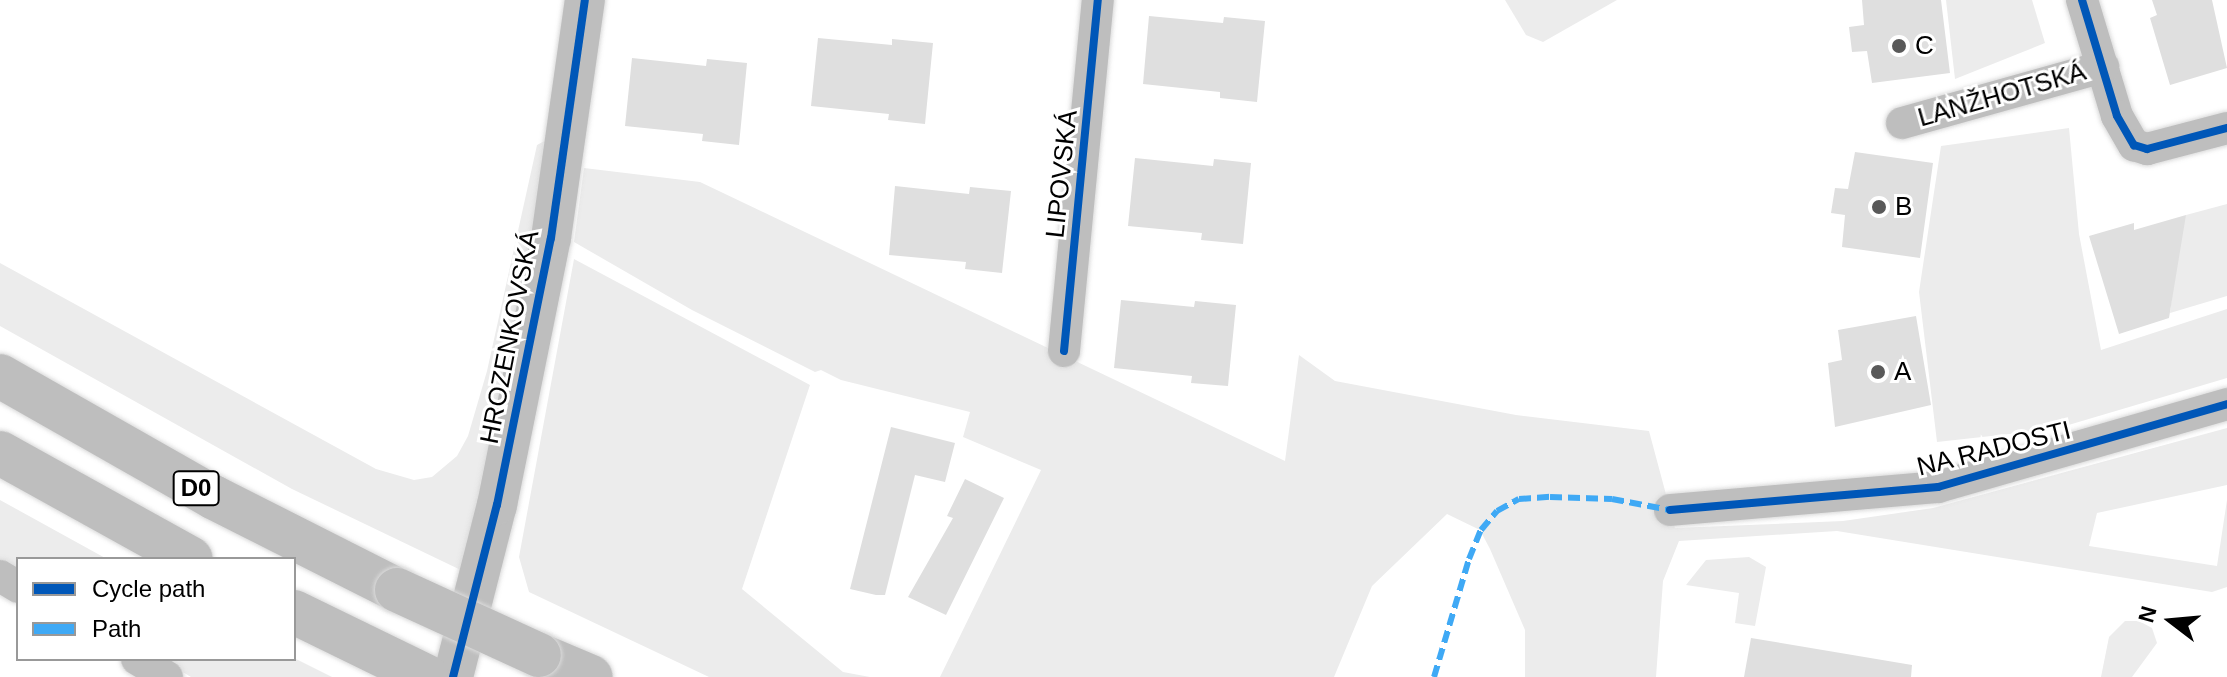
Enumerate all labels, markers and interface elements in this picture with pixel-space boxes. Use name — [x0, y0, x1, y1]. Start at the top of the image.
place label: C — [1915, 30, 1934, 62]
marker: C — [1890, 37, 1908, 55]
street label: LANŽHOTSKÁ — [1914, 56, 2090, 134]
street label: LIPOVSKÁ — [1040, 108, 1084, 240]
place label: B — [1895, 191, 1912, 223]
marker: B — [1870, 198, 1888, 216]
street label: HROZENKOVSKÁ — [474, 228, 546, 446]
place label: A — [1894, 356, 1911, 388]
marker: A — [1869, 363, 1887, 381]
street label: NA RADOSTI — [1913, 415, 2075, 483]
road number: D0 — [172, 468, 220, 508]
legend — [16, 557, 296, 661]
text: Cycle path — [92, 575, 205, 602]
north arrow — [2131, 581, 2211, 661]
text: N — [2133, 603, 2162, 625]
text: Path — [92, 615, 141, 642]

